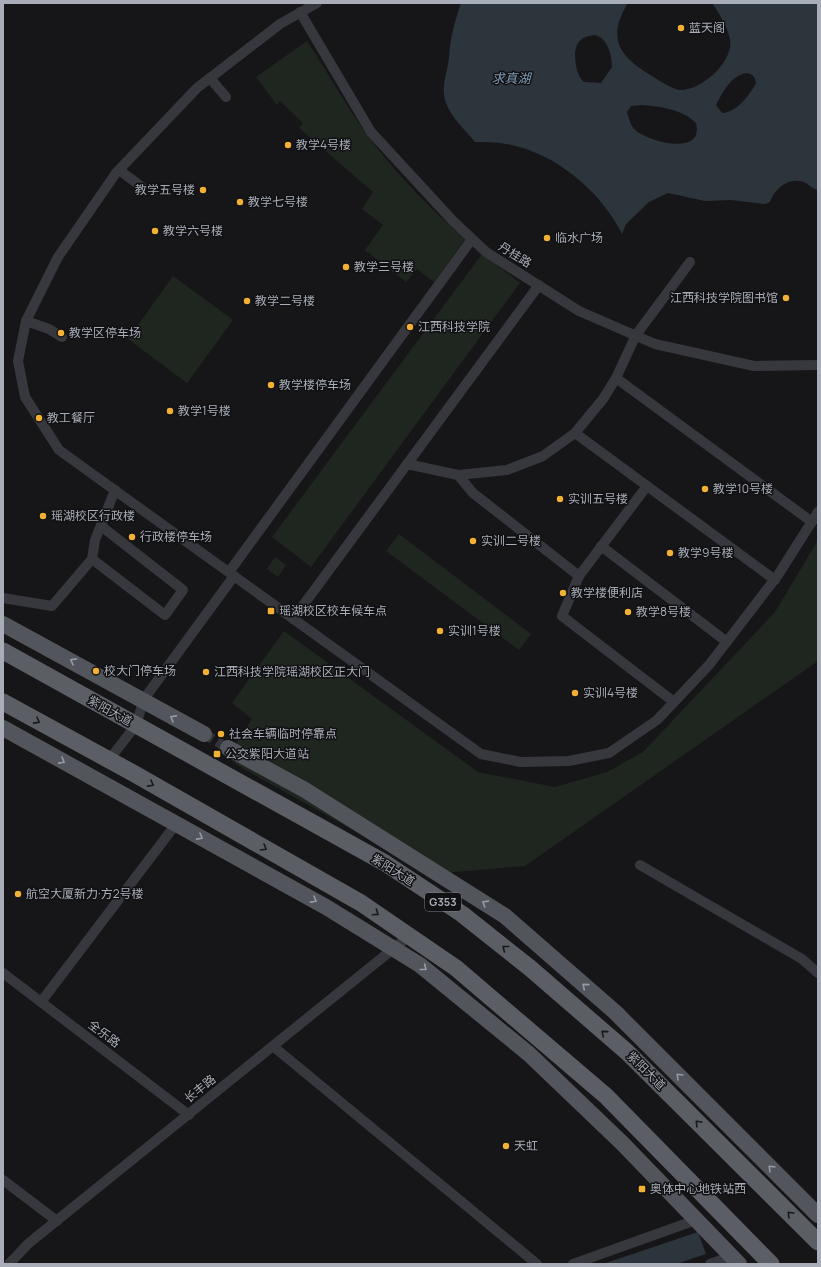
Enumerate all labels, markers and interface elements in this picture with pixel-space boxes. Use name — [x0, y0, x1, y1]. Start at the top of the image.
place label: 蓝天阁 — [689, 19, 725, 36]
marker: 蓝天阁 — [676, 23, 686, 33]
water label: 求真湖 — [491, 69, 532, 87]
place label: 教学4号楼 — [296, 136, 351, 153]
marker: 教学4号楼 — [283, 140, 293, 150]
place label: 教学五号楼 — [135, 181, 195, 198]
marker: 教学五号楼 — [198, 185, 208, 195]
place label: 教学七号楼 — [248, 193, 308, 210]
marker: 教学七号楼 — [235, 197, 245, 207]
place label: 教学六号楼 — [163, 222, 223, 239]
marker: 教学六号楼 — [150, 226, 160, 236]
place label: 临水广场 — [555, 229, 603, 246]
marker: 临水广场 — [542, 233, 552, 243]
street label: 丹桂路 — [495, 238, 535, 271]
place label: 教学三号楼 — [354, 258, 414, 275]
marker: 教学三号楼 — [341, 262, 351, 272]
place label: 江西科技学院图书馆 — [670, 289, 778, 306]
place label: 教学二号楼 — [255, 292, 315, 309]
marker: 江西科技学院图书馆 — [781, 293, 791, 303]
marker: 教学二号楼 — [242, 296, 252, 306]
place label: 江西科技学院 — [418, 318, 490, 335]
marker: 江西科技学院 — [405, 322, 415, 332]
place label: 教学区停车场 — [69, 324, 141, 341]
marker: 教学区停车场 — [56, 328, 66, 338]
place label: 教学楼停车场 — [279, 376, 351, 393]
marker: 教学楼停车场 — [266, 380, 276, 390]
place label: 教学1号楼 — [178, 402, 231, 419]
marker: 教学1号楼 — [165, 406, 175, 416]
place label: 教工餐厅 — [47, 409, 95, 426]
marker: 教工餐厅 — [34, 413, 44, 423]
place label: 教学10号楼 — [713, 480, 773, 497]
marker: 教学10号楼 — [700, 484, 710, 494]
place label: 实训五号楼 — [568, 490, 628, 507]
marker: 实训五号楼 — [555, 494, 565, 504]
place label: 瑶湖校区行政楼 — [51, 507, 135, 524]
marker: 瑶湖校区行政楼 — [38, 511, 48, 521]
place label: 行政楼停车场 — [140, 528, 212, 545]
marker: 行政楼停车场 — [127, 532, 137, 542]
place label: 实训二号楼 — [481, 532, 541, 549]
marker: 实训二号楼 — [468, 536, 478, 546]
place label: 教学9号楼 — [678, 544, 733, 561]
marker: 教学9号楼 — [665, 548, 675, 558]
place label: 教学楼便利店 — [571, 584, 643, 601]
marker: 教学楼便利店 — [558, 588, 568, 598]
place label: 瑶湖校区校车候车点 — [279, 602, 387, 619]
place label: 教学8号楼 — [636, 603, 691, 620]
marker: 瑶湖校区校车候车点 — [266, 606, 276, 616]
marker: 教学8号楼 — [623, 607, 633, 617]
place label: 实训1号楼 — [448, 622, 501, 639]
marker: 实训1号楼 — [435, 626, 445, 636]
one-way arrow — [70, 659, 77, 666]
place label: 校大门停车场 — [104, 662, 176, 679]
place label: 江西科技学院瑶湖校区正大门 — [214, 663, 370, 680]
marker: 校大门停车场 — [91, 666, 101, 676]
marker: 江西科技学院瑶湖校区正大门 — [201, 667, 211, 677]
place label: 实训4号楼 — [583, 684, 638, 701]
marker: 实训4号楼 — [570, 688, 580, 698]
street label: 紫阳大道 — [85, 691, 135, 730]
one-way arrow — [170, 715, 177, 723]
one-way arrow — [33, 716, 40, 724]
place label: 社会车辆临时停靠点 — [229, 725, 337, 742]
marker: 社会车辆临时停靠点 — [216, 729, 226, 739]
place label: 公交紫阳大道站 — [225, 745, 309, 762]
marker: 公交紫阳大道站 — [212, 749, 222, 759]
one-way arrow — [57, 756, 65, 763]
one-way arrow — [147, 779, 154, 786]
one-way arrow — [196, 833, 203, 840]
one-way arrow — [260, 843, 267, 850]
street label: 紫阳大道 — [368, 850, 418, 890]
place label: 航空大厦新力·方2号楼 — [26, 885, 144, 902]
marker: 航空大厦新力·方2号楼 — [13, 889, 23, 899]
road number: G353 — [425, 893, 461, 911]
one-way arrow — [309, 896, 317, 903]
one-way arrow — [482, 900, 489, 908]
one-way arrow — [372, 909, 379, 916]
one-way arrow — [503, 946, 510, 953]
one-way arrow — [420, 964, 427, 971]
one-way arrow — [582, 983, 590, 990]
street label: 全乐路 — [85, 1016, 124, 1051]
one-way arrow — [602, 1030, 609, 1037]
street label: 紫阳大道 — [623, 1048, 669, 1094]
street label: 长丰路 — [180, 1071, 219, 1107]
one-way arrow — [676, 1073, 684, 1081]
one-way arrow — [695, 1120, 703, 1128]
place label: 天虹 — [514, 1137, 538, 1154]
marker: 天虹 — [501, 1141, 511, 1151]
one-way arrow — [768, 1165, 776, 1173]
place label: 奥体中心地铁站西 — [650, 1180, 746, 1197]
marker: 奥体中心地铁站西 — [637, 1184, 647, 1194]
one-way arrow — [787, 1211, 795, 1219]

